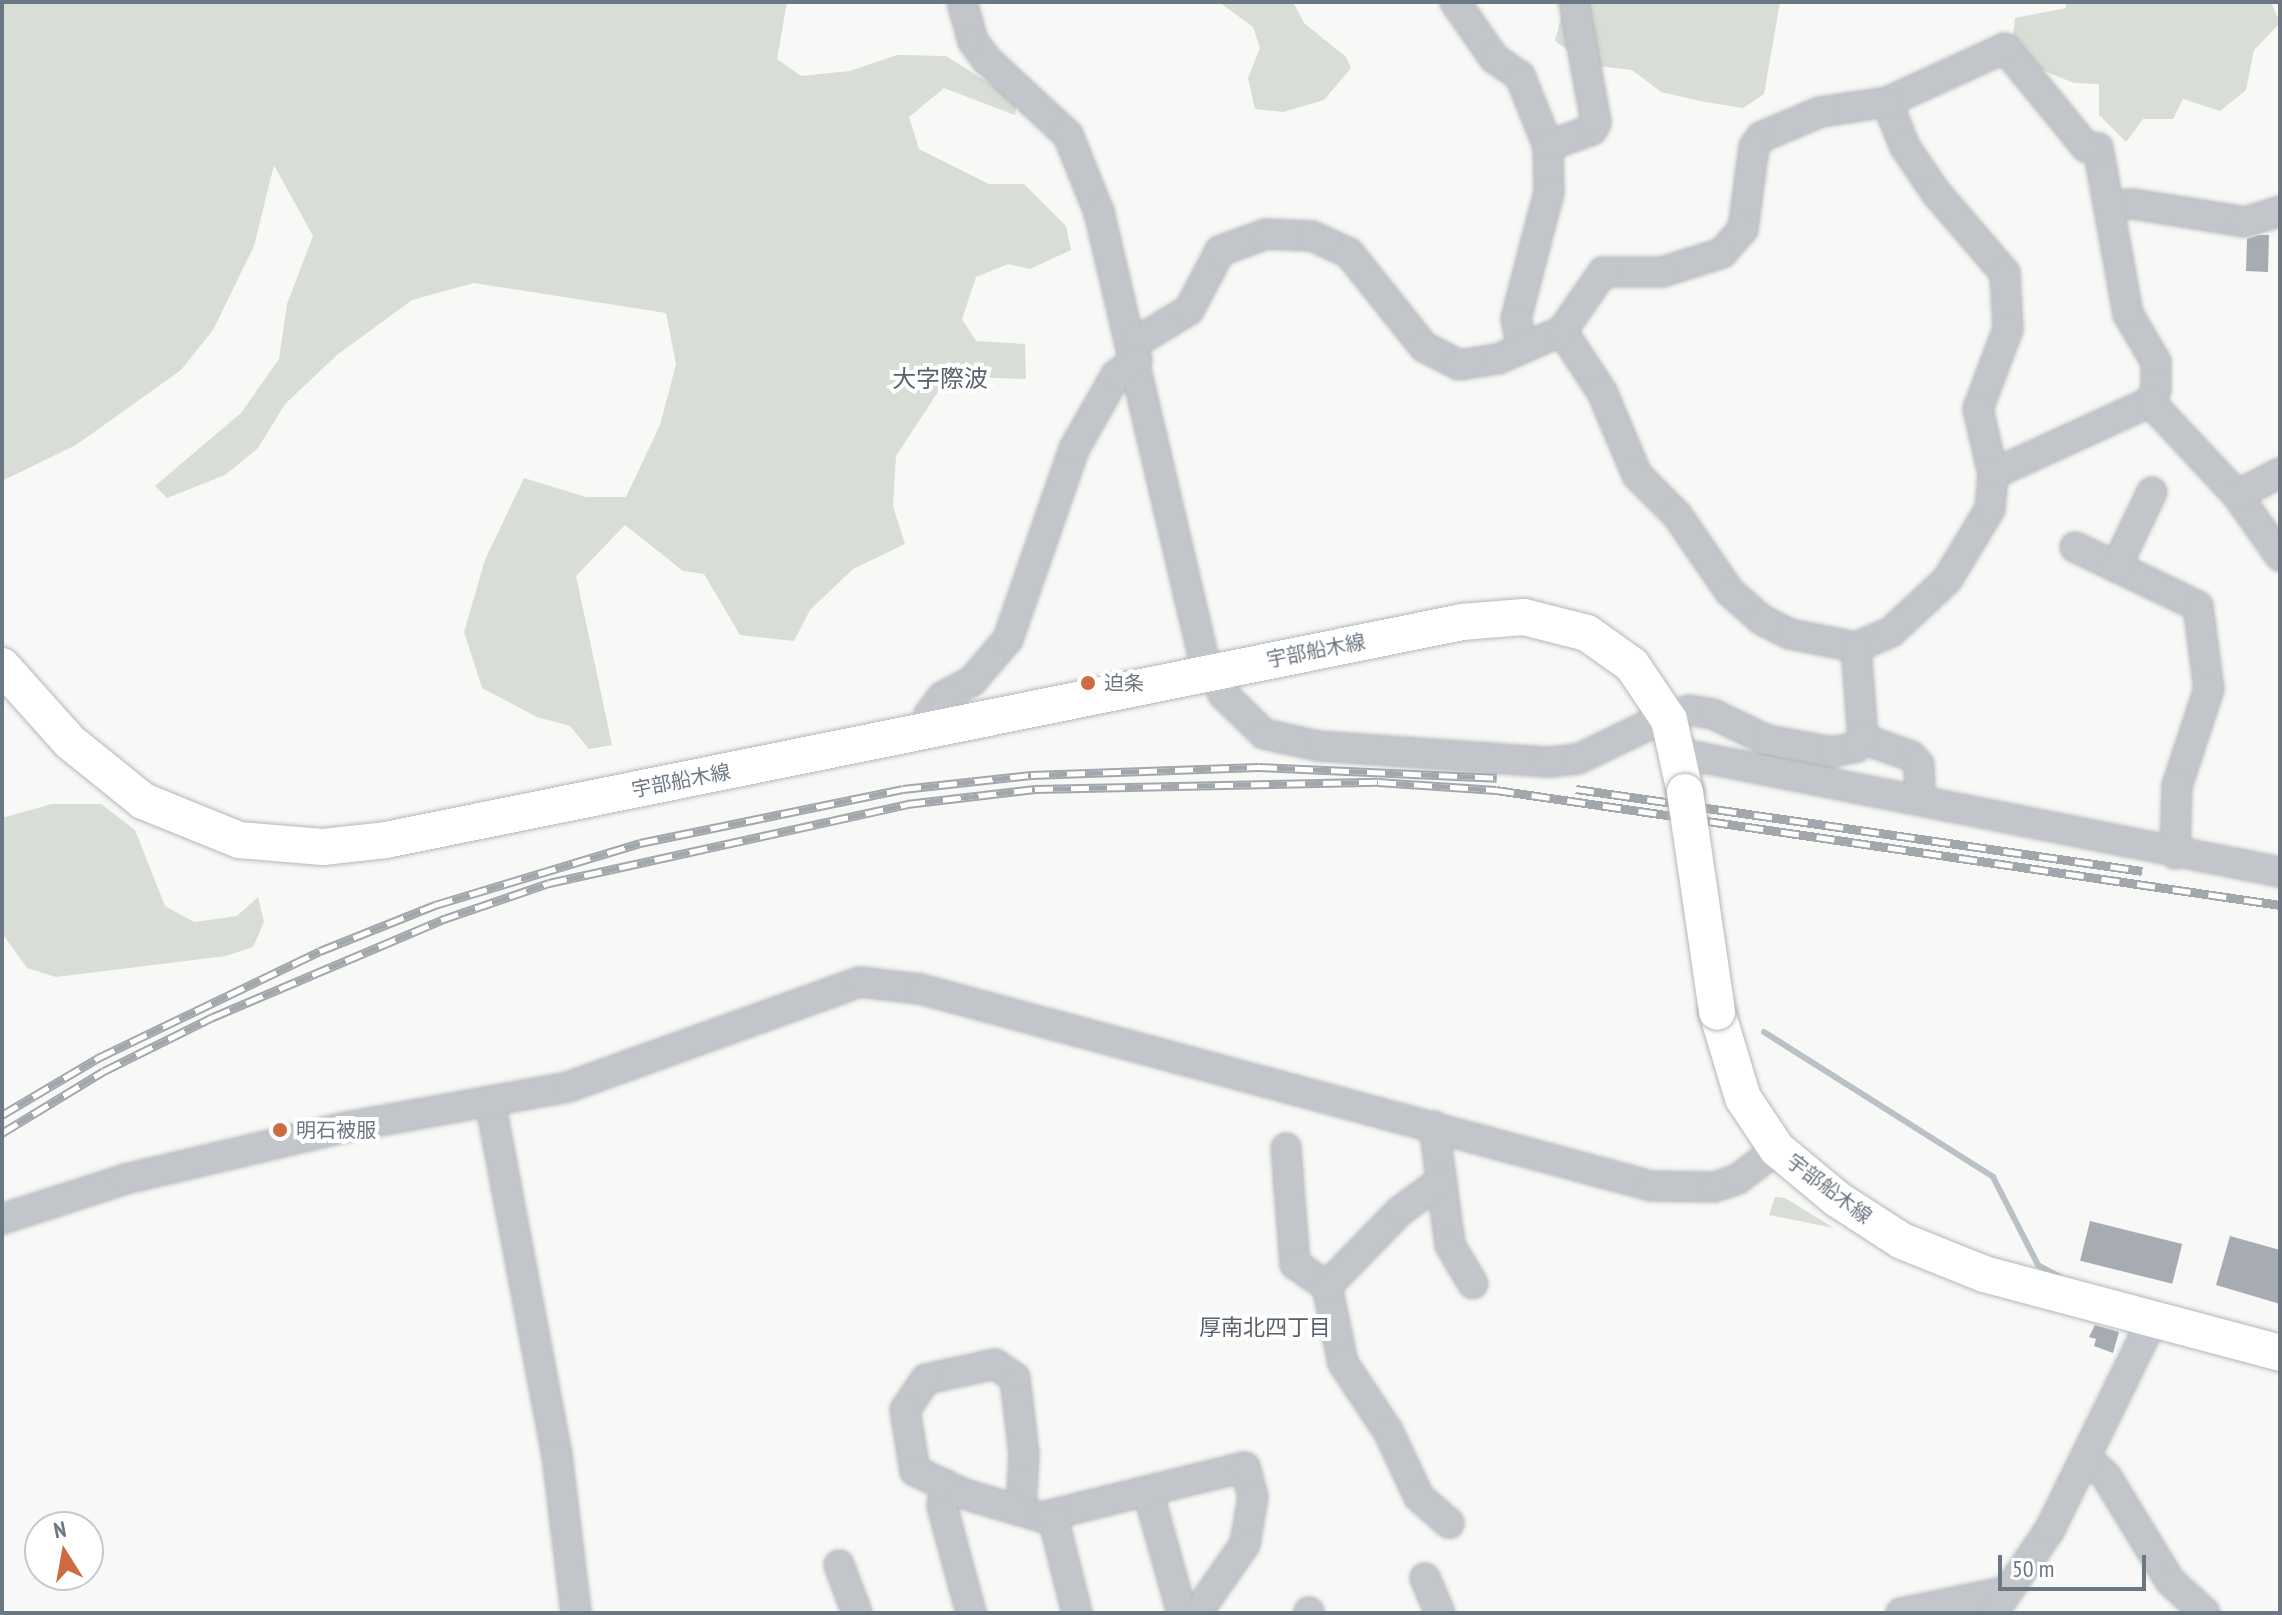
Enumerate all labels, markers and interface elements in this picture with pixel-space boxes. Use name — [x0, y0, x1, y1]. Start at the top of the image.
district label: 大字際波 — [892, 365, 988, 393]
street label: 宇部船木線 — [1265, 630, 1367, 672]
place label: 迫条 — [1104, 671, 1144, 695]
marker: 迫条 — [1079, 674, 1097, 692]
street label: 宇部船木線 — [630, 760, 732, 802]
place label: 明石被服 — [296, 1118, 376, 1142]
marker: 明石被服 — [271, 1121, 289, 1139]
street label: 宇部船木線 — [1782, 1149, 1876, 1229]
district label: 厚南北四丁目 — [1199, 1315, 1331, 1341]
north arrow — [24, 1511, 104, 1591]
text: N — [51, 1515, 68, 1544]
scale bar — [2002, 1539, 2150, 1589]
text: 50 m — [2012, 1553, 2054, 1584]

